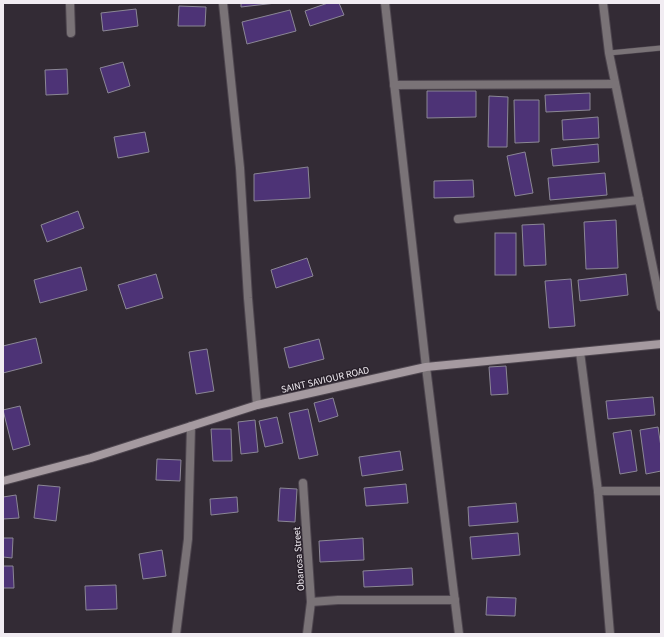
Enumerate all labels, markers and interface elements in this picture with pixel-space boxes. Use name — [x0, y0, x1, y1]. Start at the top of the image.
street label: SAINT SAVIOUR ROAD — [280, 363, 371, 397]
street label: Obanosa Street — [290, 526, 308, 591]

